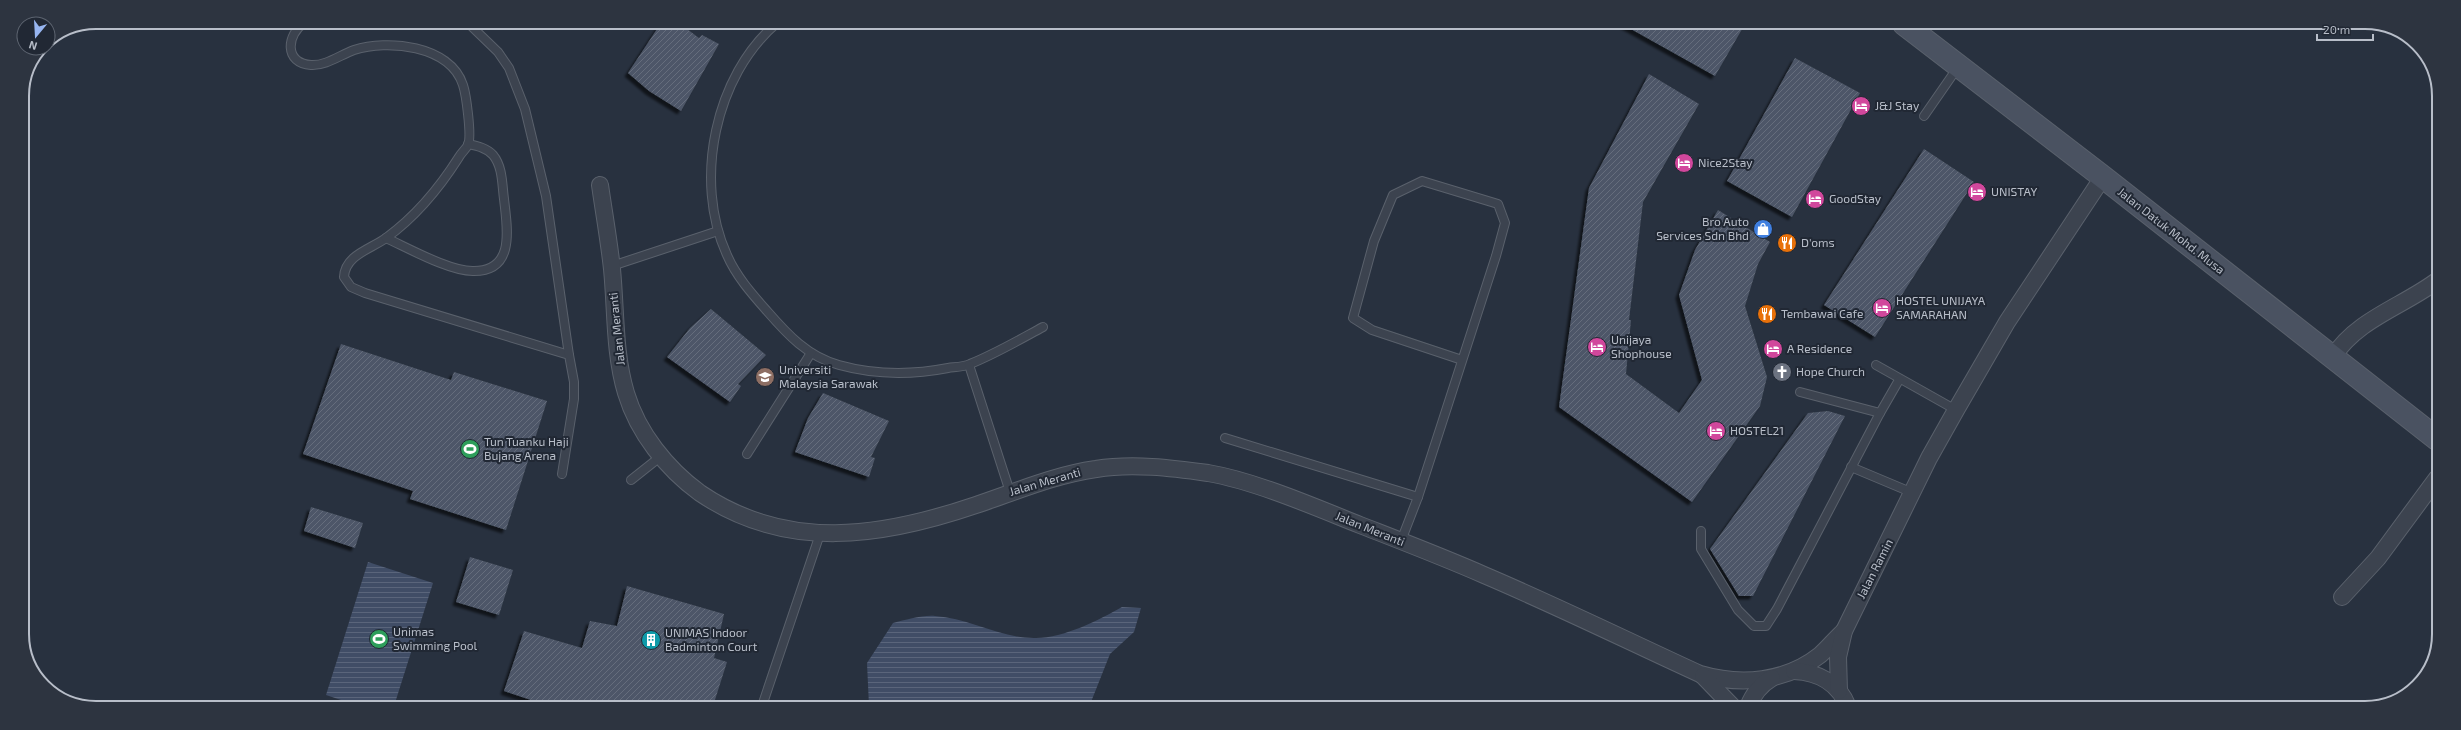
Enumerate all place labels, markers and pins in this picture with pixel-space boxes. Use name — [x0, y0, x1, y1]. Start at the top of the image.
hotel icon: J&J Stay — [1850, 95, 1872, 117]
place label: J&J Stay — [1875, 98, 1920, 112]
hotel icon: Nice2Stay — [1673, 152, 1695, 174]
place label: Nice2Stay — [1698, 155, 1753, 169]
hotel icon: UNISTAY — [1966, 181, 1988, 203]
place label: UNISTAY — [1991, 184, 2037, 198]
hotel icon: GoodStay — [1804, 188, 1826, 210]
place label: GoodStay — [1829, 191, 1882, 205]
place label: Bro Auto Services Sdn Bhd — [1656, 214, 1749, 242]
shop icon: Bro Auto Services Sdn Bhd — [1752, 218, 1774, 240]
restaurant icon: D'oms — [1776, 232, 1798, 254]
place label: D'oms — [1801, 235, 1835, 249]
place label: HOSTEL UNIJAYA SAMARAHAN — [1896, 293, 1986, 321]
hotel icon: HOSTEL UNIJAYA SAMARAHAN — [1871, 297, 1893, 319]
restaurant icon: Tembawai Cafe — [1756, 303, 1778, 325]
place label: Tembawai Cafe — [1781, 306, 1863, 320]
place label: Unijaya Shophouse — [1611, 332, 1672, 360]
hotel icon: Unijaya Shophouse — [1586, 336, 1608, 358]
hotel icon: A Residence — [1762, 338, 1784, 360]
place label: A Residence — [1787, 341, 1852, 355]
church icon: Hope Church — [1771, 361, 1793, 383]
place label: Universiti Malaysia Sarawak — [779, 362, 878, 390]
place label: Hope Church — [1796, 364, 1865, 378]
school or university icon: Universiti Malaysia Sarawak — [754, 366, 776, 388]
hotel icon: HOSTEL21 — [1705, 420, 1727, 442]
place label: HOSTEL21 — [1730, 423, 1784, 437]
place label: Tun Tuanku Haji Bujang Arena — [484, 434, 569, 463]
sports icon: Tun Tuanku Haji Bujang Arena — [459, 438, 481, 460]
place label: Unimas Swimming Pool — [393, 624, 478, 652]
place label: UNIMAS Indoor Badminton Court — [665, 625, 758, 653]
sports icon: Unimas Swimming Pool — [368, 628, 390, 650]
building icon: UNIMAS Indoor Badminton Court — [640, 629, 662, 651]

